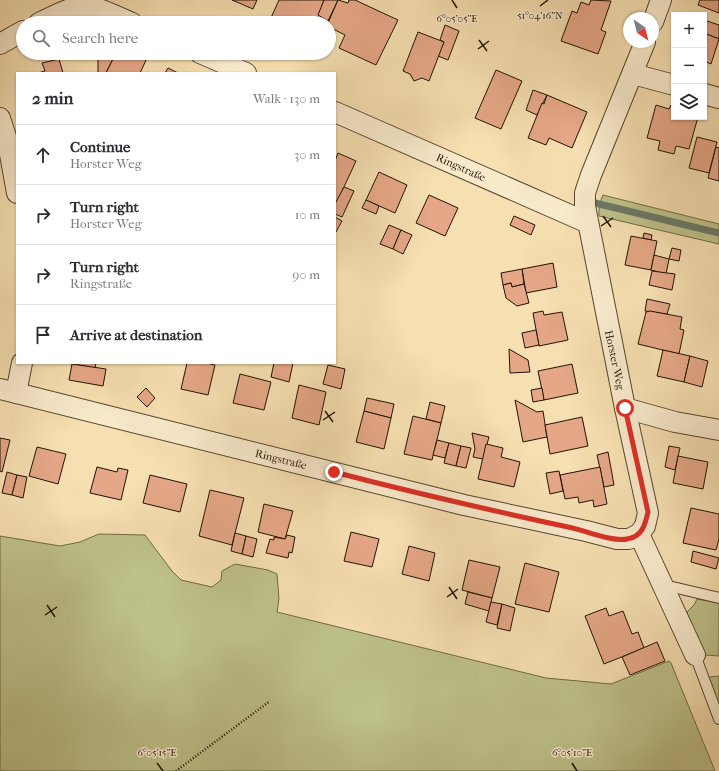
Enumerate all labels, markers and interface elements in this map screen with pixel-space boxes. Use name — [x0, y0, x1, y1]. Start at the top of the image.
text: 51°04'16"N — [517, 10, 563, 22]
north arrow — [623, 12, 659, 48]
map controls — [671, 12, 707, 120]
button: + — [671, 12, 707, 48]
text: 6°05'05"E — [437, 13, 477, 25]
search box — [16, 16, 336, 60]
icon: search — [30, 27, 52, 49]
text: Search here — [62, 29, 138, 47]
button: − — [671, 48, 707, 84]
button: layers — [671, 84, 707, 120]
text: 2 min — [32, 88, 73, 108]
text: Walk · 130 m — [253, 91, 320, 106]
text: Continue — [70, 138, 130, 156]
icon: ahead — [32, 144, 54, 166]
text: 30 m — [294, 147, 320, 162]
street label: Ringstraße — [434, 151, 488, 184]
text: Horster Weg — [70, 156, 142, 171]
text: Turn right — [70, 198, 139, 216]
icon: right — [32, 204, 54, 226]
text: 10 m — [295, 207, 320, 222]
text: Horster Weg — [70, 216, 142, 231]
text: Turn right — [70, 258, 139, 276]
icon: right — [32, 264, 54, 286]
text: 90 m — [292, 267, 320, 282]
text: Ringstraße — [70, 276, 132, 291]
icon: arrive — [32, 324, 54, 346]
text: Arrive at destination — [70, 326, 202, 344]
street label: Horster Weg — [602, 329, 627, 391]
route start — [616, 399, 634, 417]
street label: Ringstraße — [254, 447, 309, 472]
route end — [325, 463, 343, 481]
text: 6°05'15"E — [138, 747, 176, 759]
text: 6°05'10"E — [552, 747, 592, 759]

